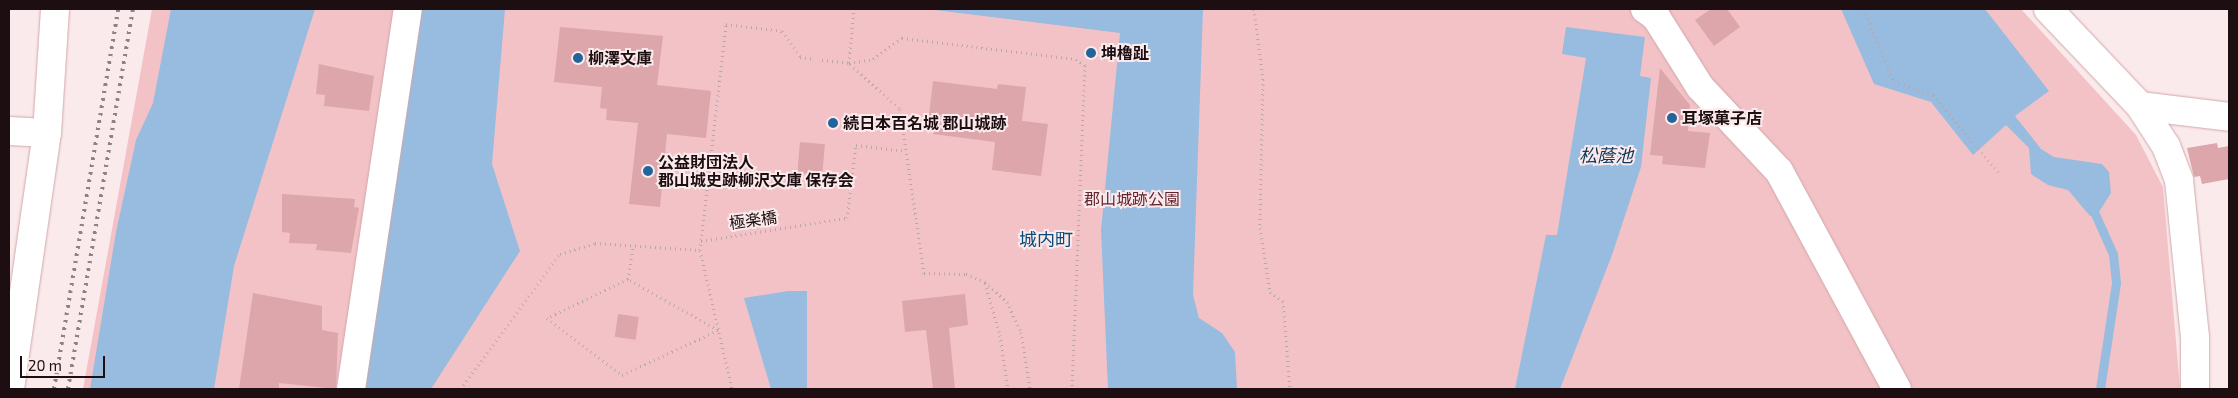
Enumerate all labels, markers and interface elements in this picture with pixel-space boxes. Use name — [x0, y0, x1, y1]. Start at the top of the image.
place label: 坤櫓趾 — [1101, 43, 1149, 63]
marker: 坤櫓趾 — [1085, 47, 1097, 59]
place label: 柳澤文庫 — [588, 48, 652, 68]
marker: 柳澤文庫 — [572, 52, 584, 64]
place label: 耳塚菓子店 — [1682, 108, 1762, 128]
marker: 耳塚菓子店 — [1666, 112, 1678, 124]
place label: 続日本百名城 郡山城跡 — [843, 113, 1006, 133]
marker: 続日本百名城 郡山城跡 — [827, 117, 839, 129]
water label: 松蔭池 — [1579, 144, 1633, 166]
place label: 公益財団法人 郡山城史跡柳沢文庫 保存会 — [658, 152, 853, 190]
marker: 公益財団法人 郡山城史跡柳沢文庫 保存会 — [642, 165, 654, 177]
park label: 郡山城跡公園 — [1084, 189, 1180, 209]
street label: 極楽橋 — [728, 207, 778, 233]
district label: 城内町 — [1019, 228, 1073, 250]
scale bar — [22, 346, 108, 378]
text: 20 m — [28, 356, 62, 374]

